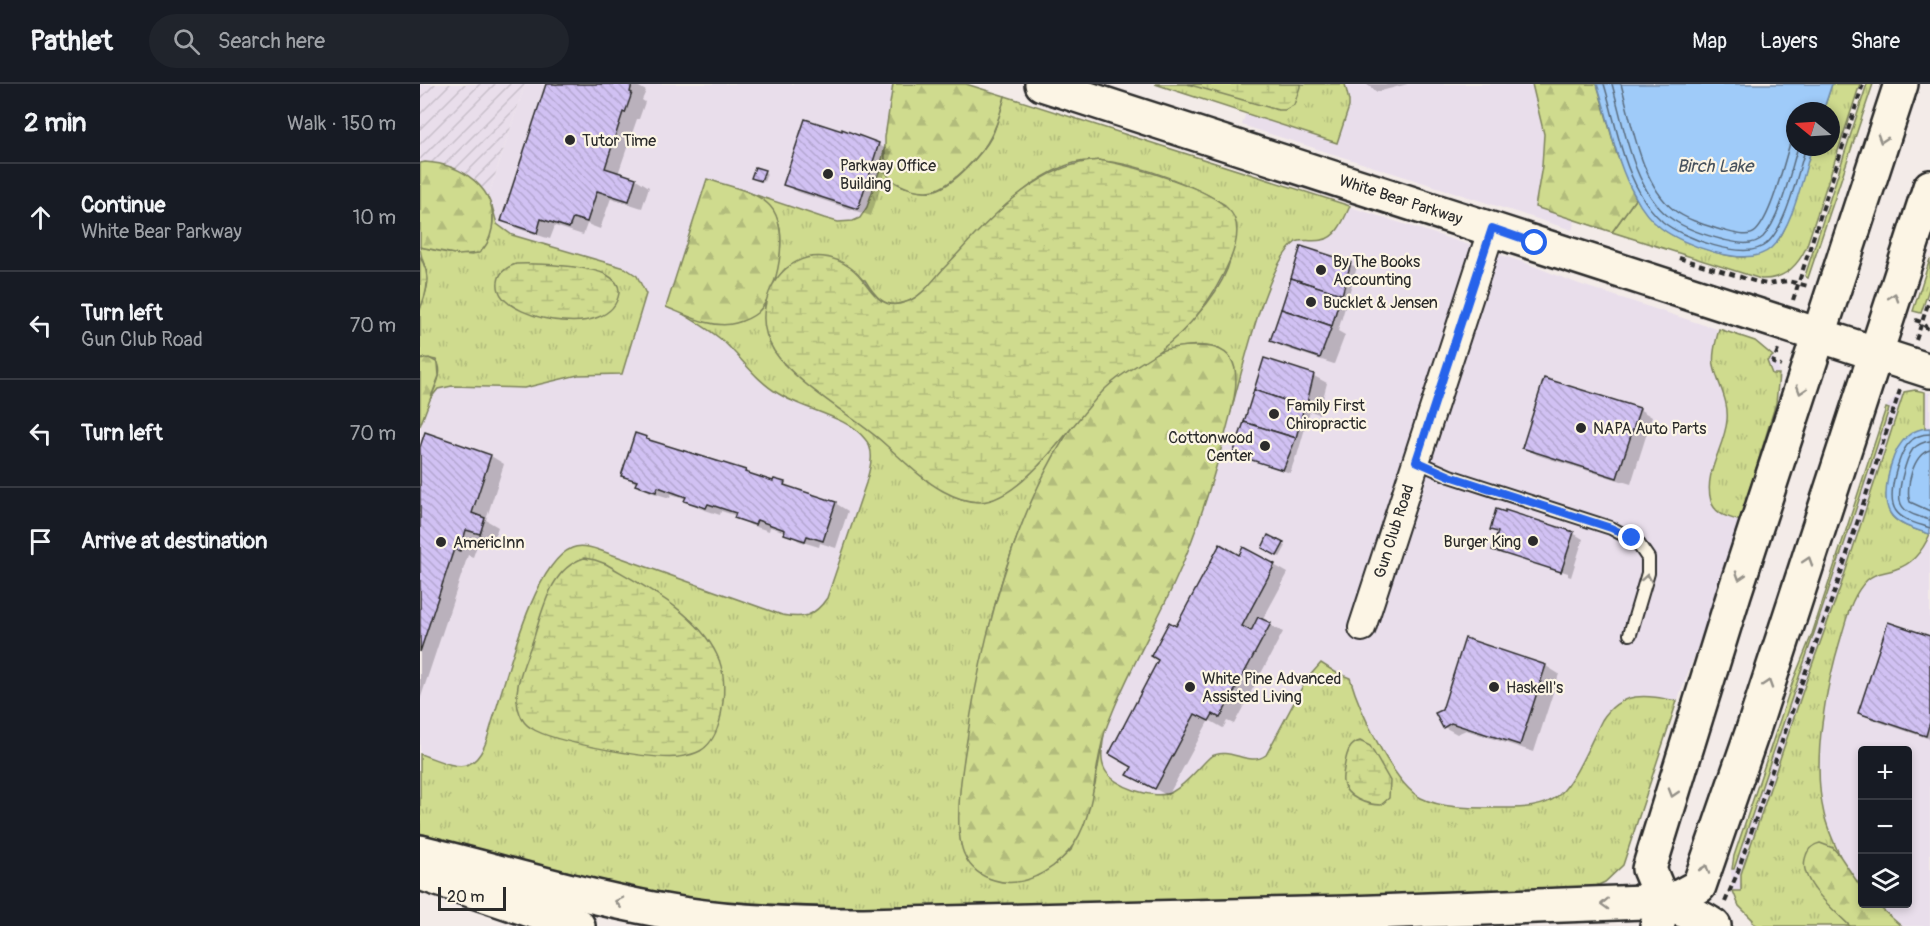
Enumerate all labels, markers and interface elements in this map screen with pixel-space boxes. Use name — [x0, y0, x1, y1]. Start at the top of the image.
search box — [149, 14, 569, 68]
text: Pathlet — [30, 24, 113, 59]
icon: search — [170, 25, 203, 58]
text: Search here — [218, 27, 325, 55]
text: Map — [1692, 28, 1727, 55]
text: Layers — [1760, 28, 1818, 55]
text: Share — [1851, 28, 1900, 55]
north arrow — [1786, 102, 1840, 156]
text: 2 min — [24, 107, 86, 139]
text: Walk · 150 m — [287, 111, 396, 136]
place label: Tutor Time — [582, 131, 656, 151]
marker: Tutor Time — [563, 133, 577, 147]
one-way arrow — [1877, 133, 1890, 144]
water label: Birch Lake — [1677, 155, 1755, 178]
place label: Parkway Office Building — [840, 156, 936, 194]
marker: Parkway Office Building — [821, 167, 835, 181]
street label: White Bear Parkway — [1336, 171, 1465, 229]
text: Continue — [81, 191, 165, 219]
icon: ahead — [24, 201, 57, 234]
text: 10 m — [352, 205, 396, 230]
text: White Bear Parkway — [81, 219, 242, 244]
route start — [1521, 229, 1547, 255]
place label: By The Books Accounting — [1333, 252, 1420, 290]
marker: By The Books Accounting — [1314, 263, 1328, 277]
one-way arrow — [1887, 292, 1899, 303]
place label: Bucklet & Jensen — [1323, 293, 1438, 313]
marker: Bucklet & Jensen — [1304, 295, 1318, 309]
text: Turn left — [81, 299, 163, 327]
icon: left — [24, 309, 57, 342]
text: 70 m — [350, 313, 396, 338]
text: Gun Club Road — [81, 327, 203, 352]
one-way arrow — [1795, 384, 1808, 395]
place label: Family First Chiropractic — [1286, 396, 1367, 434]
marker: Family First Chiropractic — [1267, 407, 1281, 421]
icon: left — [24, 417, 57, 450]
text: Turn left — [81, 419, 163, 447]
place label: NAPA Auto Parts — [1593, 419, 1706, 439]
text: 70 m — [350, 421, 396, 446]
marker: NAPA Auto Parts — [1574, 421, 1588, 435]
place label: Cottonwood Center — [1168, 428, 1253, 466]
marker: Cottonwood Center — [1258, 439, 1272, 453]
street label: Gun Club Road — [1369, 482, 1419, 581]
route end — [1618, 524, 1644, 550]
icon: arrive — [24, 525, 57, 558]
text: Arrive at destination — [81, 527, 267, 555]
place label: Burger King — [1444, 532, 1521, 552]
place label: AmericInn — [453, 533, 524, 553]
marker: Burger King — [1526, 534, 1540, 548]
marker: AmericInn — [434, 535, 448, 549]
one-way arrow — [1801, 556, 1813, 567]
one-way arrow — [1735, 570, 1748, 581]
one-way arrow — [1640, 573, 1652, 583]
place label: White Pine Advanced Assisted Living — [1202, 669, 1341, 707]
place label: Haskell's — [1506, 678, 1563, 698]
one-way arrow — [1761, 679, 1773, 690]
marker: White Pine Advanced Assisted Living — [1183, 680, 1197, 694]
marker: Haskell's — [1487, 680, 1501, 694]
map controls — [1858, 746, 1912, 908]
button: + — [1858, 746, 1912, 800]
one-way arrow — [1668, 787, 1680, 798]
button: − — [1858, 800, 1912, 854]
button: layers — [1858, 854, 1912, 908]
one-way arrow — [1698, 864, 1711, 874]
scale bar — [438, 884, 506, 912]
text: 20 m — [447, 887, 485, 907]
one-way arrow — [614, 896, 624, 909]
one-way arrow — [1601, 898, 1610, 910]

